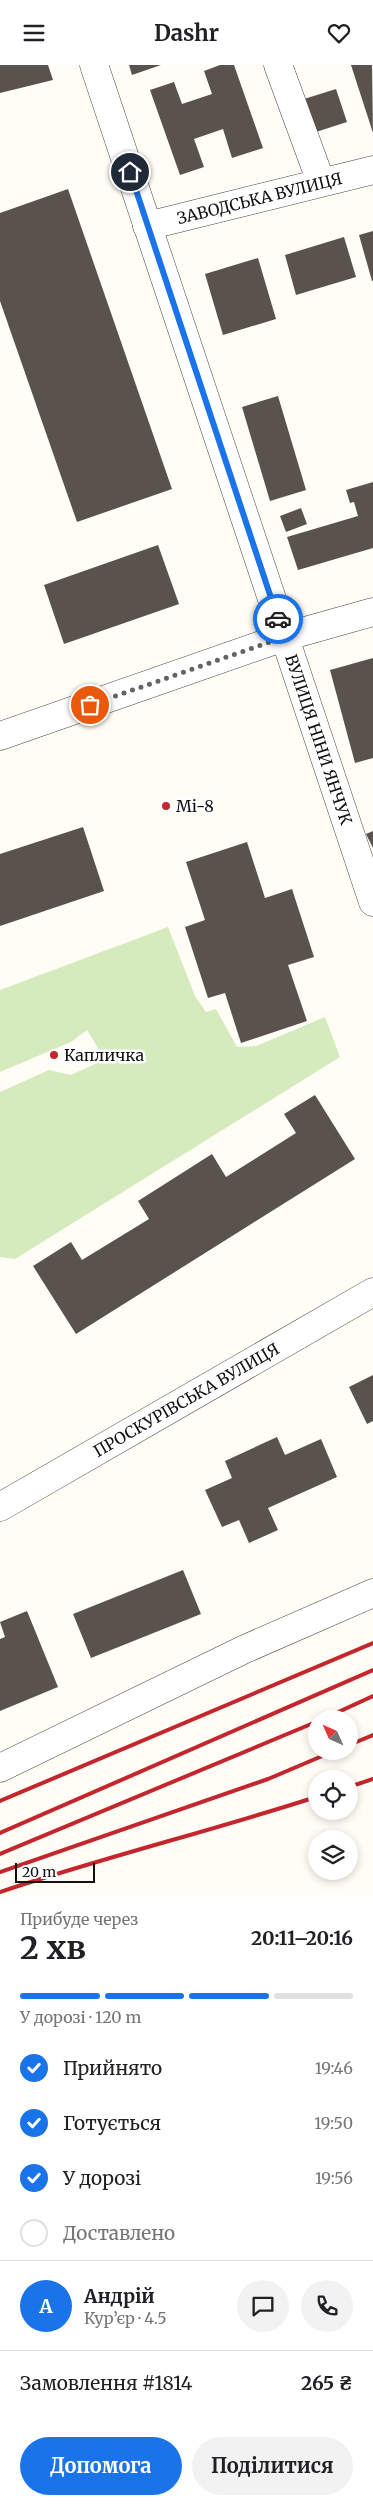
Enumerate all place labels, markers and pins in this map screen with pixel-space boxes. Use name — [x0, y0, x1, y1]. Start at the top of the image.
pin — [109, 151, 151, 193]
pin — [69, 684, 111, 726]
place label: Mi-8 — [176, 796, 214, 816]
marker: Mi-8 — [160, 800, 172, 812]
place label: Капличка — [64, 1045, 144, 1065]
marker: Капличка — [48, 1049, 60, 1061]

